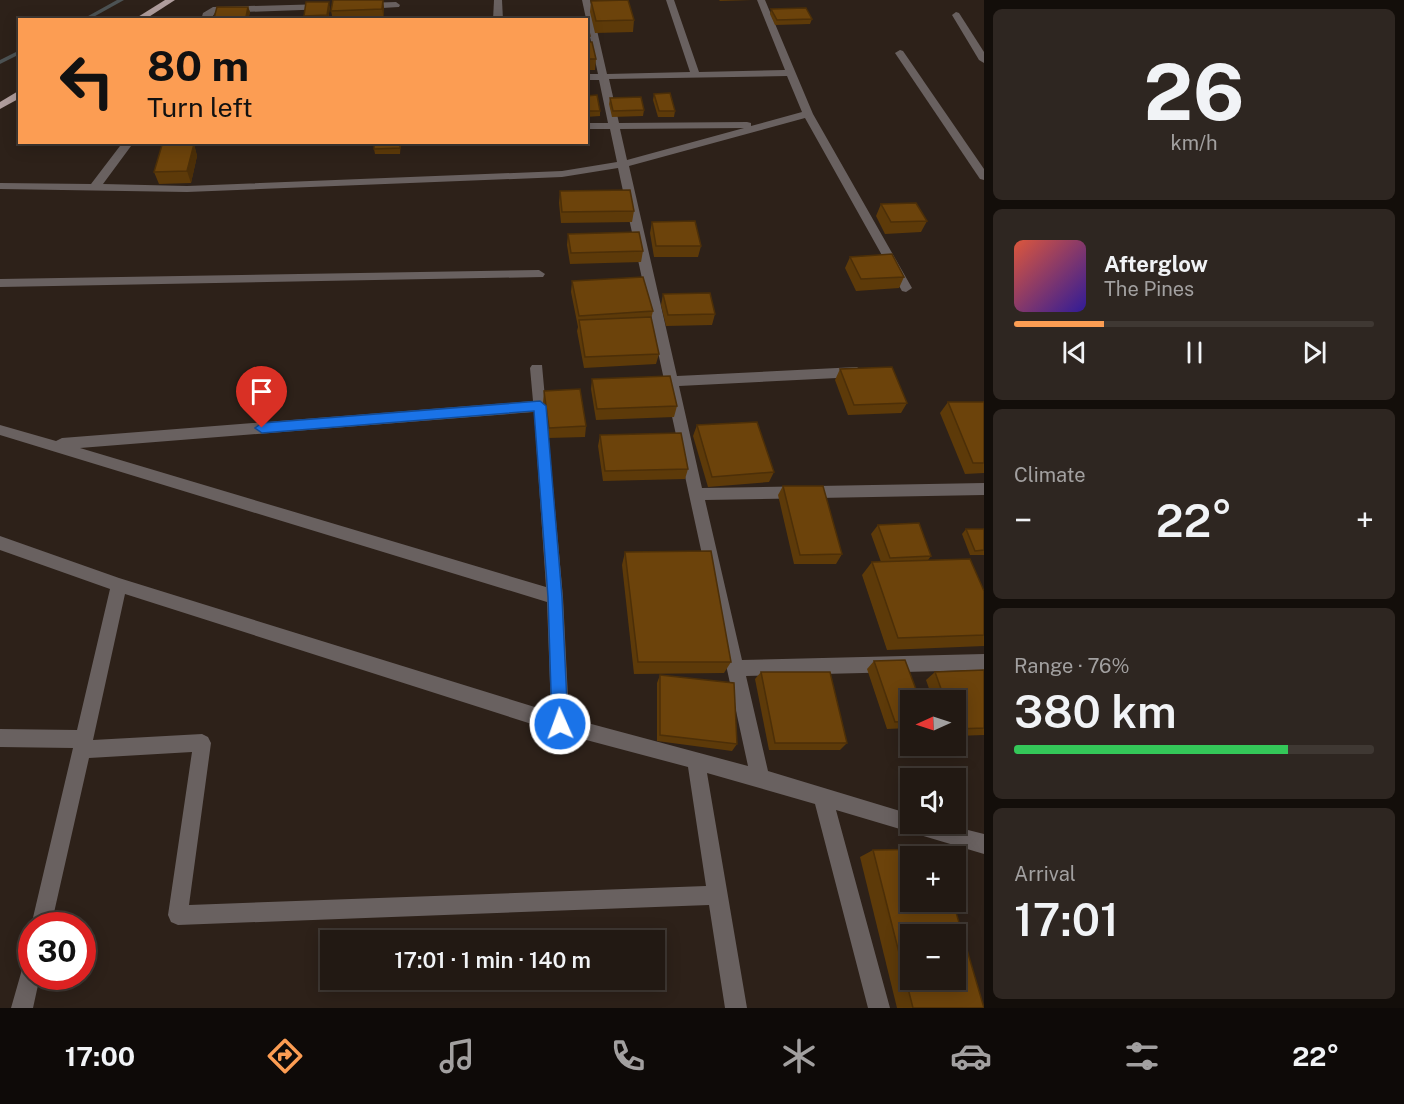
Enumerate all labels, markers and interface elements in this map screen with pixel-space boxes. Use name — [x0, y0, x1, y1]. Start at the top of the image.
text: 80 m — [147, 41, 249, 90]
icon: left — [48, 42, 126, 120]
text: 26 — [1143, 46, 1245, 138]
text: Turn left — [147, 91, 253, 123]
text: km/h — [1170, 131, 1218, 155]
text: Afterglow — [1104, 251, 1208, 277]
text: The Pines — [1104, 277, 1194, 301]
icon: previous — [1058, 336, 1091, 369]
icon: pause — [1178, 336, 1211, 369]
icon: next — [1298, 336, 1331, 369]
pin — [236, 366, 287, 428]
icon: arrive — [245, 375, 278, 408]
text: Climate — [1014, 463, 1086, 487]
text: 22° — [1156, 494, 1232, 547]
text: − — [1014, 501, 1032, 539]
text: + — [1356, 501, 1374, 539]
text: Range · 76% — [1014, 654, 1130, 678]
text: 380 km — [1014, 685, 1177, 738]
north arrow — [900, 690, 966, 756]
map controls — [900, 690, 966, 990]
position arrow — [528, 692, 592, 756]
button: sound — [900, 768, 966, 834]
button: + — [900, 846, 966, 912]
text: Arrival — [1014, 862, 1076, 886]
text: 17:01 — [1014, 893, 1119, 946]
speed limit sign: 30 — [18, 912, 96, 990]
button: − — [900, 924, 966, 990]
text: 17:01 · 1 min · 140 m — [394, 947, 591, 973]
icon: directions — [264, 1035, 306, 1077]
icon: music — [436, 1035, 478, 1077]
icon: phone — [607, 1035, 649, 1077]
icon: climate — [778, 1035, 820, 1077]
icon: car — [950, 1035, 992, 1077]
icon: filters — [1121, 1035, 1163, 1077]
text: 17:00 — [65, 1040, 135, 1072]
text: 22° — [1292, 1040, 1339, 1072]

